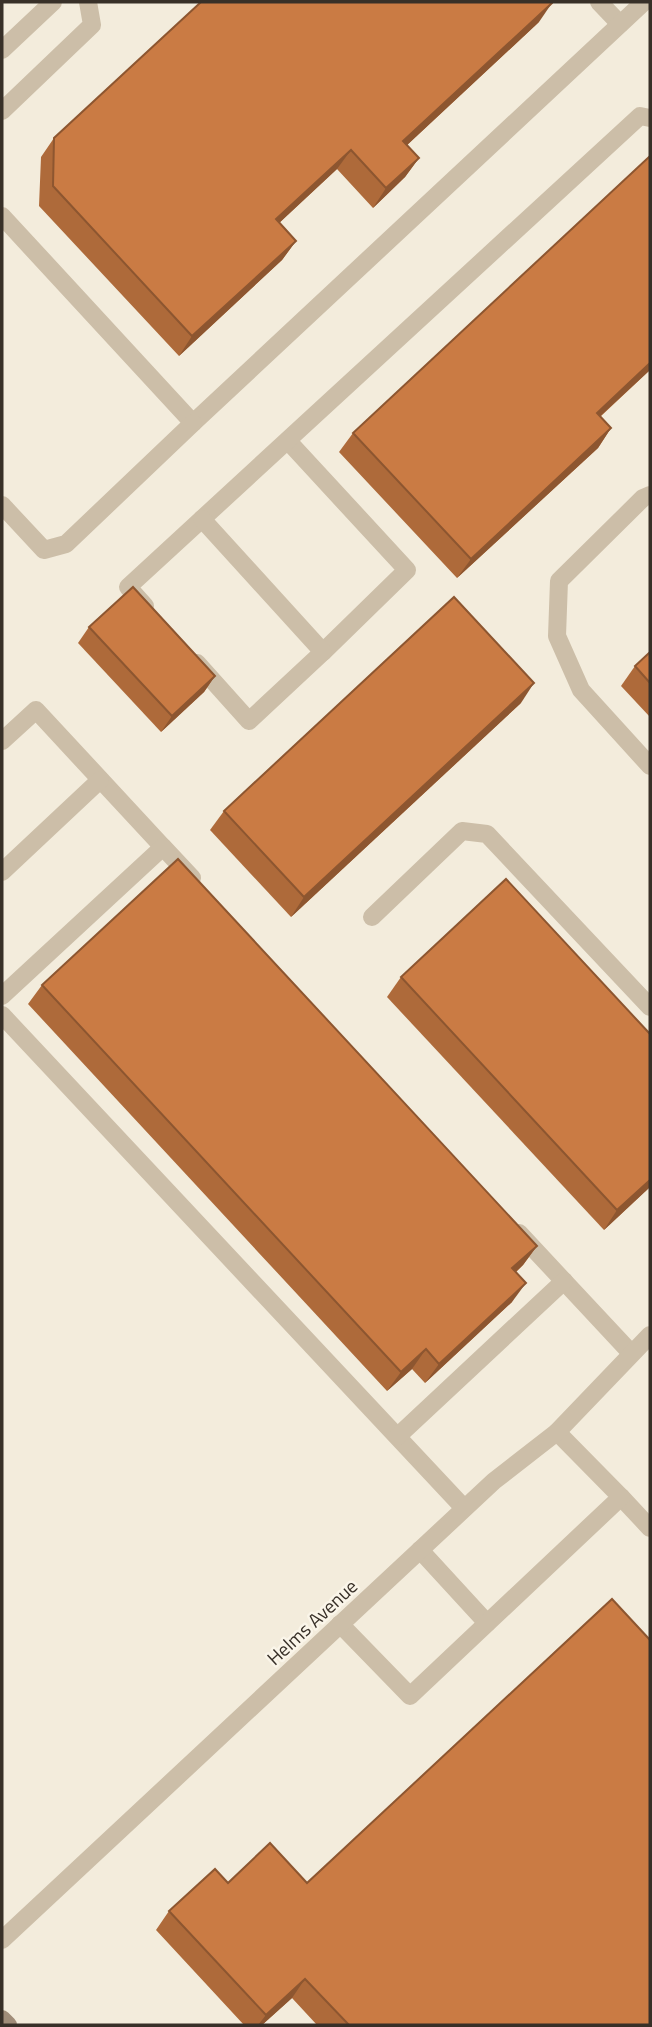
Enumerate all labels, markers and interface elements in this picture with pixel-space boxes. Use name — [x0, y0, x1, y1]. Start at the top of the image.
street label: Helms Avenue — [260, 1572, 364, 1671]

